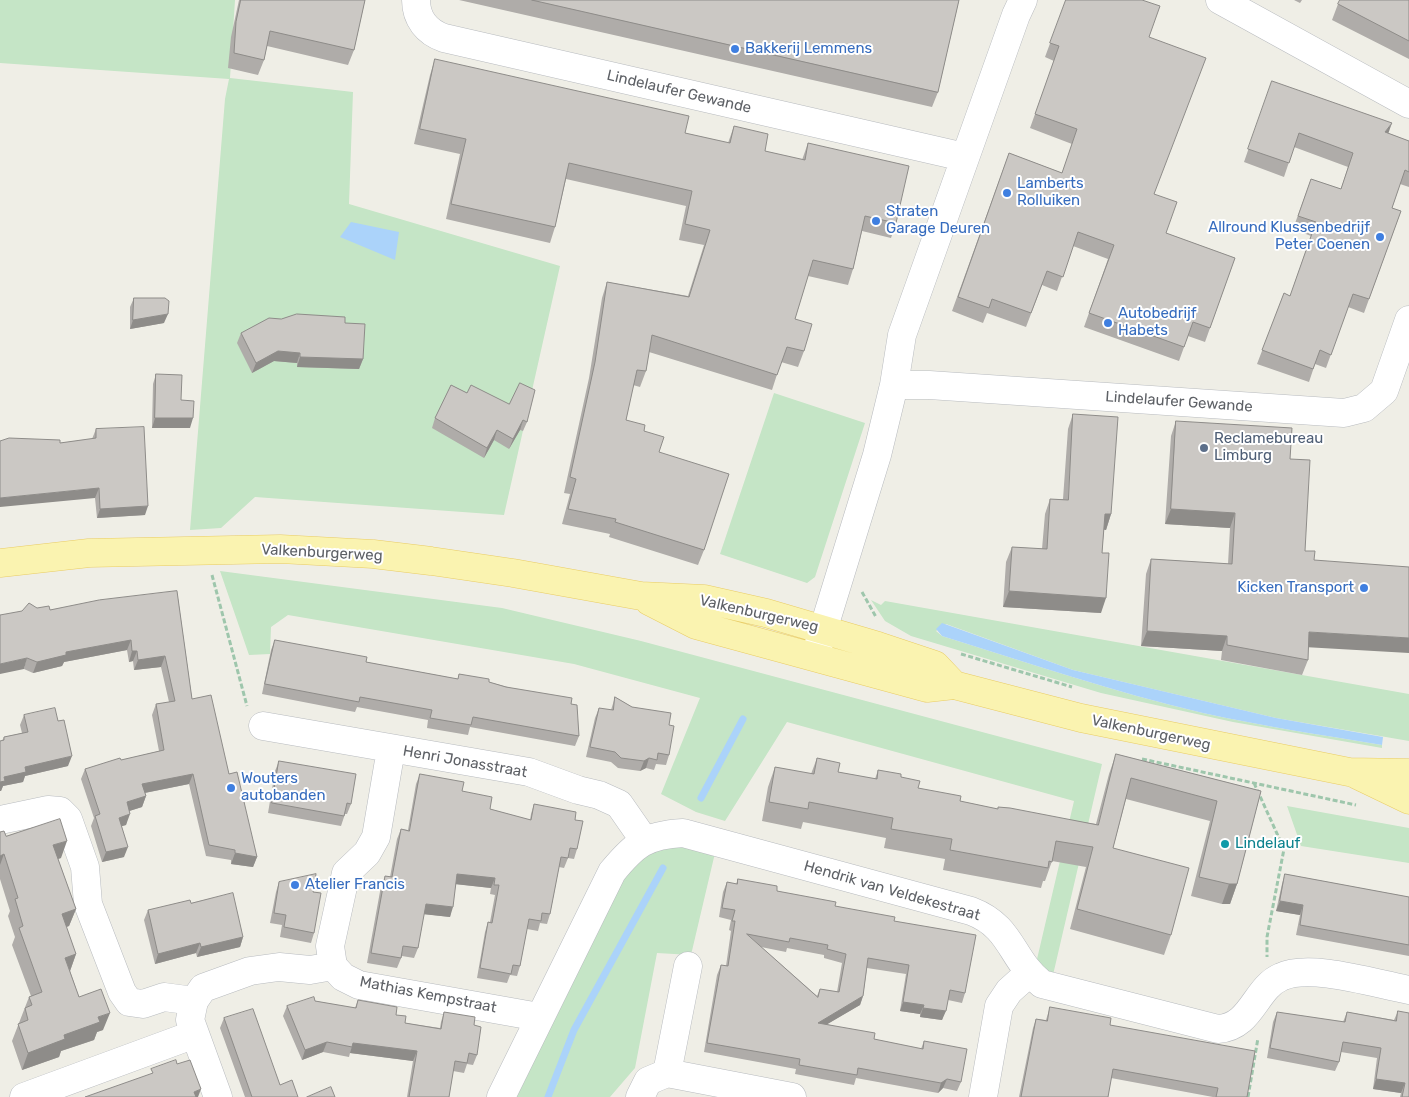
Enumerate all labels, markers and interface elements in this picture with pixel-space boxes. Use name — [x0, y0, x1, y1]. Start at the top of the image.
place label: Bakkerij Lemmens — [745, 40, 872, 58]
marker: Bakkerij Lemmens — [729, 43, 741, 55]
street label: Lindelaufer Gewande — [605, 67, 753, 117]
place label: Lamberts Rolluiken — [1017, 175, 1084, 210]
marker: Lamberts Rolluiken — [1001, 187, 1013, 199]
place label: Straten Garage Deuren — [886, 203, 990, 238]
marker: Straten Garage Deuren — [870, 215, 882, 227]
place label: Allround Klussenbedrijf Peter Coenen — [1208, 219, 1370, 254]
marker: Allround Klussenbedrijf Peter Coenen — [1374, 231, 1386, 243]
place label: Autobedrijf Habets — [1118, 305, 1197, 340]
marker: Autobedrijf Habets — [1102, 317, 1114, 329]
street label: Lindelaufer Gewande — [1105, 388, 1253, 416]
place label: Reclamebureau Limburg — [1214, 430, 1323, 465]
marker: Reclamebureau Limburg — [1198, 442, 1210, 454]
street label: Valkenburgerweg — [261, 541, 383, 565]
place label: Kicken Transport — [1237, 579, 1354, 597]
marker: Kicken Transport — [1358, 582, 1370, 594]
street label: Valkenburgerweg — [698, 592, 820, 636]
street label: Valkenburgerweg — [1090, 712, 1212, 754]
street label: Henri Jonasstraat — [402, 742, 528, 782]
place label: Wouters autobanden — [241, 770, 325, 805]
marker: Wouters autobanden — [225, 782, 237, 794]
place label: Lindelauf — [1235, 835, 1300, 853]
marker: Lindelauf — [1219, 838, 1231, 850]
street label: Hendrik van Veldekestraat — [802, 857, 982, 925]
place label: Atelier Francis — [305, 876, 405, 894]
marker: Atelier Francis — [289, 879, 301, 891]
street label: Mathias Kempstraat — [358, 973, 498, 1017]

